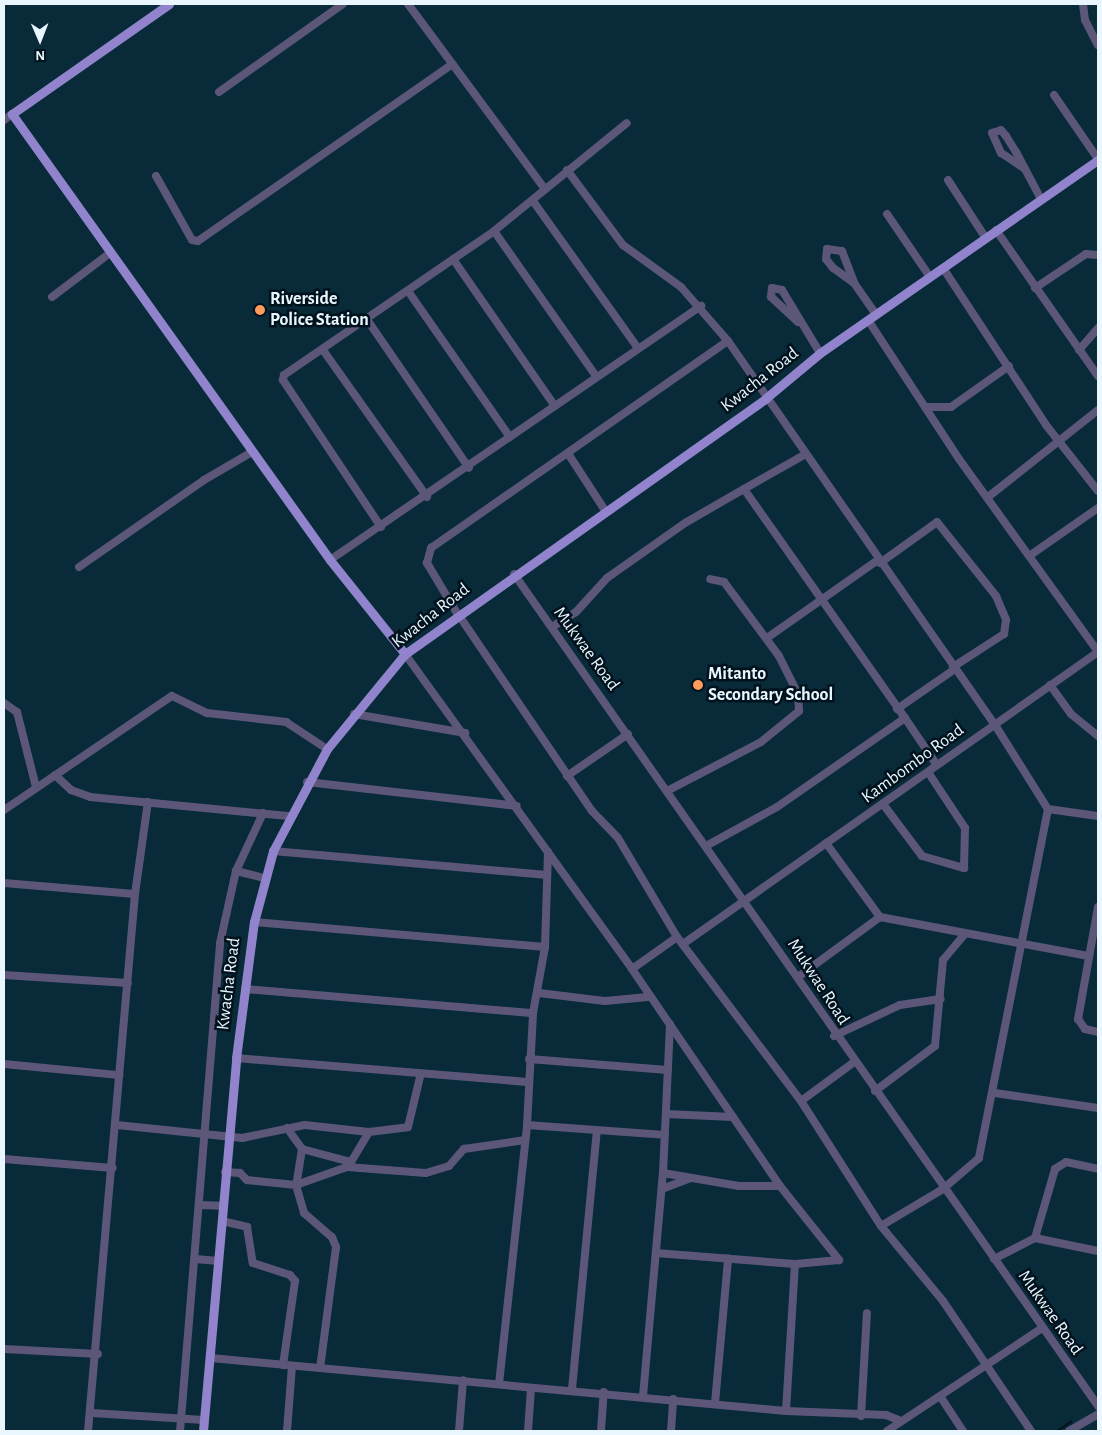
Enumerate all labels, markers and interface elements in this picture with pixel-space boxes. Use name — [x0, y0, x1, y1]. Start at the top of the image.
north arrow — [15, 15, 65, 65]
text: N — [35, 48, 45, 62]
place label: Riverside Police Station — [270, 289, 369, 332]
marker: Riverside Police Station — [254, 304, 266, 316]
street label: Kwacha Road — [717, 343, 803, 417]
street label: Kwacha Road — [388, 579, 474, 653]
street label: Mukwae Road — [548, 603, 624, 695]
place label: Mitanto Secondary School — [708, 664, 833, 706]
marker: Mitanto Secondary School — [692, 679, 704, 691]
street label: Kambombo Road — [858, 720, 968, 808]
street label: Mukwae Road — [782, 935, 854, 1029]
street label: Kwacha Road — [213, 937, 245, 1031]
street label: Mukwae Road — [1013, 1266, 1087, 1360]

